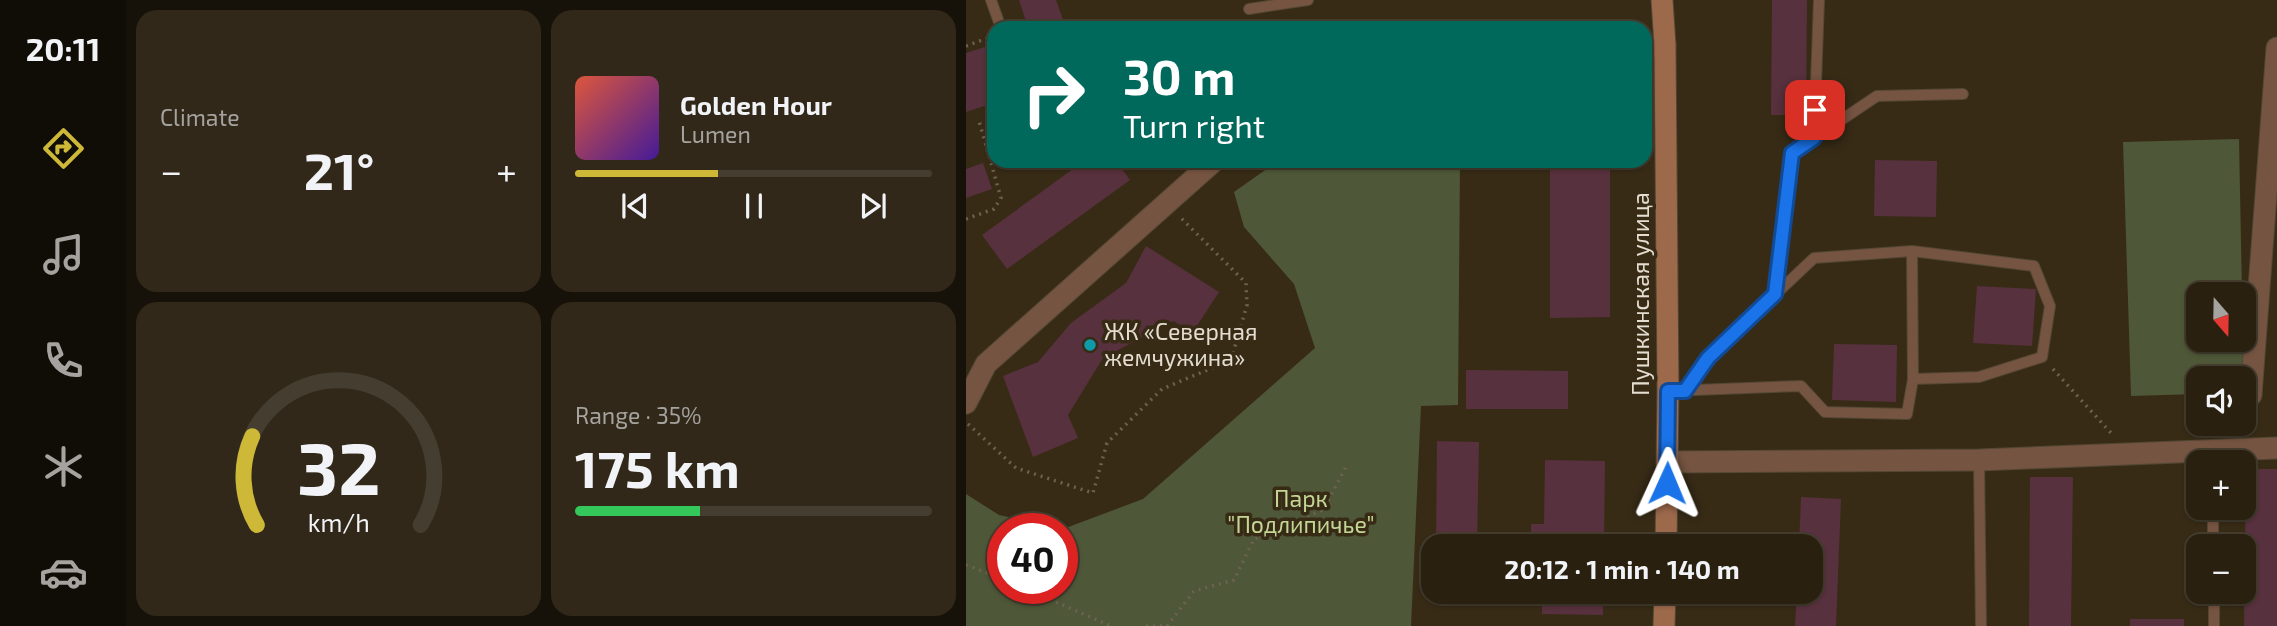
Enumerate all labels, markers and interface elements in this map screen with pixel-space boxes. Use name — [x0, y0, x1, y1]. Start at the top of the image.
text: 20:11 — [26, 29, 100, 67]
text: 30 m — [1123, 46, 1235, 105]
icon: right — [1008, 49, 1099, 140]
pin — [1785, 80, 1845, 140]
text: Golden Hour — [680, 89, 832, 120]
icon: arrive — [1796, 91, 1834, 129]
text: Climate — [160, 103, 240, 131]
text: Turn right — [1123, 106, 1265, 144]
text: Lumen — [680, 120, 751, 148]
icon: directions — [39, 124, 88, 173]
text: 21° — [304, 138, 374, 200]
text: − — [160, 147, 182, 193]
text: + — [496, 147, 517, 193]
icon: previous — [616, 187, 654, 225]
icon: pause — [735, 187, 773, 225]
icon: next — [854, 187, 892, 225]
street label: Пушкинская улица — [1626, 192, 1655, 396]
icon: music — [39, 230, 88, 279]
north arrow — [2186, 282, 2256, 352]
map controls — [2186, 282, 2256, 604]
place label: ЖК «Северная жемчужина» — [1104, 317, 1257, 372]
icon: phone — [39, 336, 88, 385]
marker: ЖК «Северная жемчужина» — [1082, 337, 1098, 353]
button: sound — [2186, 366, 2256, 436]
text: Range · 35% — [575, 401, 702, 429]
text: 32 — [297, 422, 380, 510]
text: 175 km — [575, 436, 740, 498]
icon: climate — [39, 442, 88, 491]
position arrow — [1630, 446, 1704, 520]
button: + — [2186, 450, 2256, 520]
park label: Парк "Подлипичье" — [1227, 484, 1375, 538]
text: km/h — [307, 507, 370, 537]
speed limit sign: 40 — [987, 513, 1078, 604]
button: − — [2186, 534, 2256, 604]
icon: car — [39, 548, 88, 597]
text: 20:12 · 1 min · 140 m — [1504, 553, 1740, 584]

